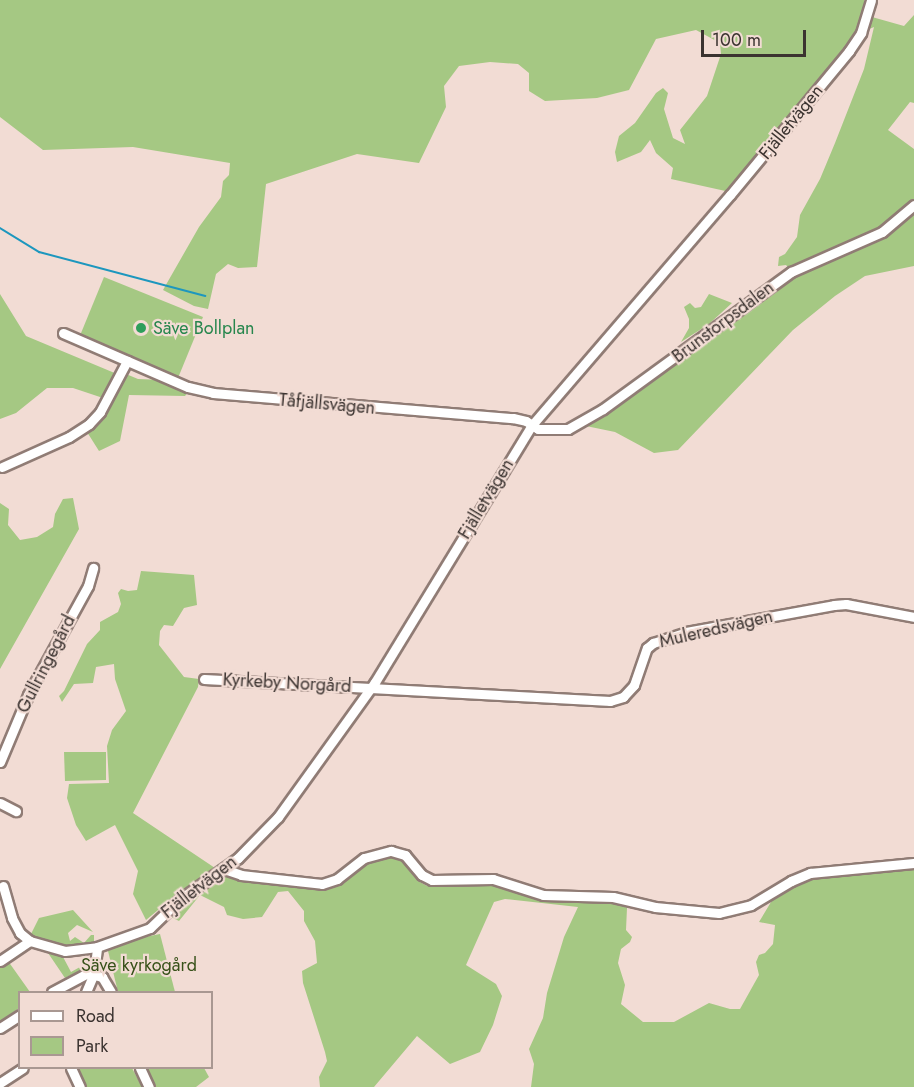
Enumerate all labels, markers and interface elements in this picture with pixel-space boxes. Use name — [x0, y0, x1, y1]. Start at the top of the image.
scale bar — [704, 18, 809, 56]
text: 100 m — [712, 27, 761, 53]
street label: Fjälletvägen — [754, 80, 828, 164]
street label: Brunstorpsdalen — [668, 277, 778, 367]
place label: Säve Bollplan — [153, 317, 254, 339]
marker: Säve Bollplan — [134, 321, 148, 335]
street label: Tåfjällsvägen — [278, 389, 376, 419]
street label: Fjälletvägen — [454, 455, 518, 543]
street label: Muleredsvägen — [657, 605, 775, 653]
street label: Gullringegård — [12, 611, 80, 717]
street label: Kyrkeby Norgård — [222, 669, 352, 697]
street label: Fjälletvägen — [157, 851, 241, 923]
park label: Säve kyrkogård — [81, 954, 197, 976]
legend — [18, 991, 213, 1069]
text: Road — [76, 1003, 115, 1029]
text: Park — [76, 1033, 108, 1059]

